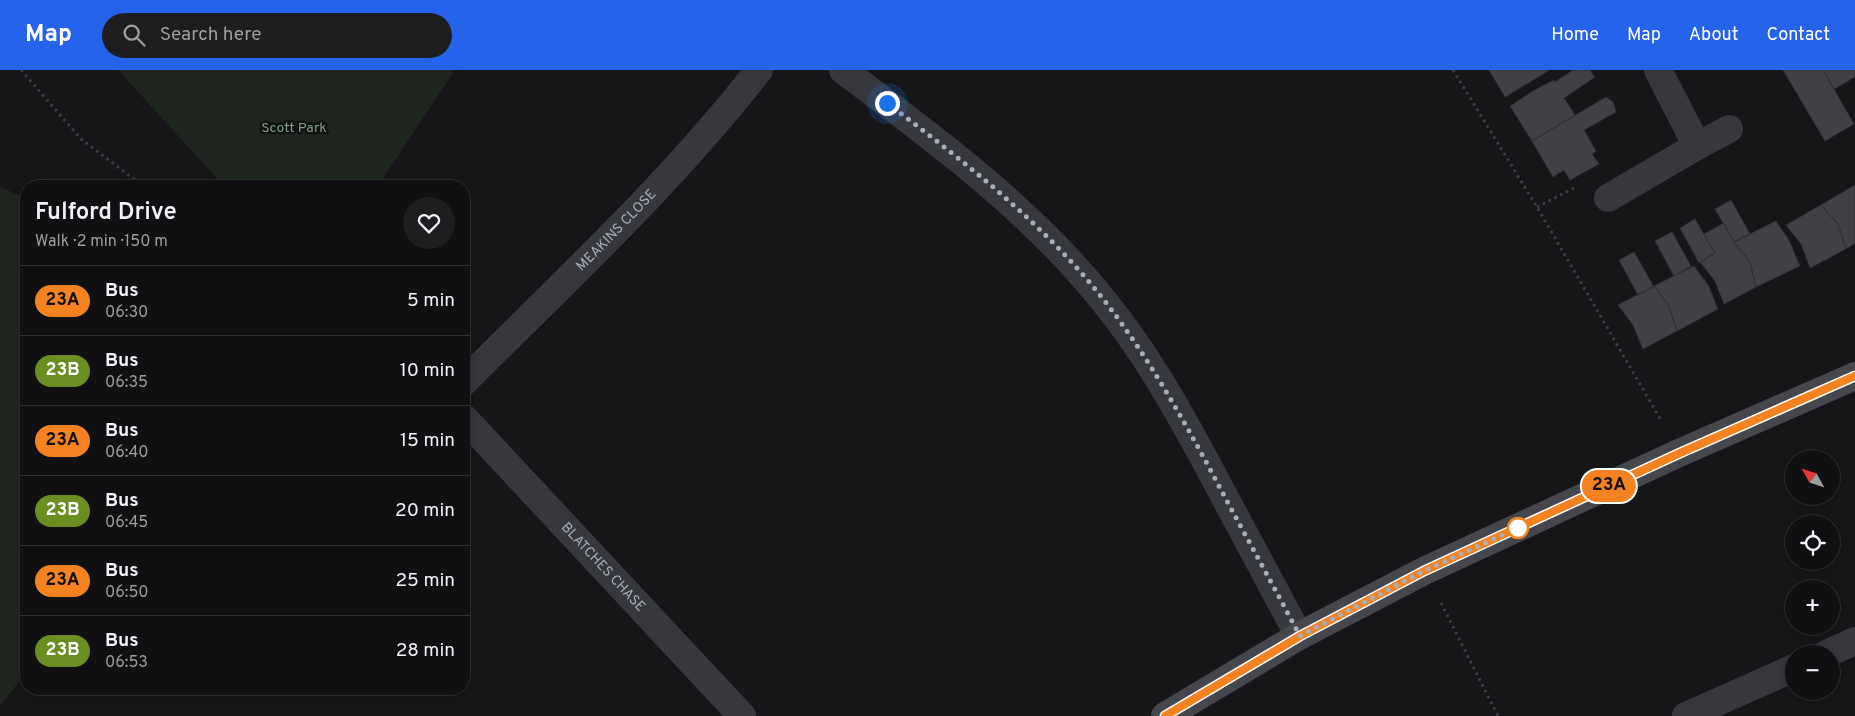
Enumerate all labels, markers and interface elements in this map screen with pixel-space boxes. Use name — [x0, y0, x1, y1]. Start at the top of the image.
search box — [102, 13, 452, 58]
text: Map — [25, 20, 72, 50]
icon: search — [120, 21, 148, 49]
text: Search here — [160, 23, 261, 47]
text: Home — [1551, 24, 1599, 47]
text: Map — [1627, 24, 1661, 47]
text: About — [1689, 24, 1738, 47]
text: Contact — [1766, 24, 1830, 47]
your location — [875, 91, 900, 116]
park label: Scott Park — [261, 120, 327, 137]
street label: MEAKINS CLOSE — [573, 186, 660, 275]
button: heart — [403, 197, 455, 249]
text: Fulford Drive — [35, 198, 177, 228]
text: Walk · 2 min · 150 m — [35, 232, 168, 252]
text: Bus — [105, 279, 139, 303]
text: 23A — [45, 289, 80, 312]
text: 5 min — [407, 289, 455, 313]
text: 06:30 — [105, 303, 148, 323]
text: Bus — [105, 349, 139, 373]
text: 23B — [45, 359, 80, 382]
text: 10 min — [400, 359, 455, 383]
text: 06:35 — [105, 373, 148, 393]
text: Bus — [105, 419, 139, 443]
text: 23A — [45, 429, 80, 452]
text: 15 min — [400, 429, 455, 453]
text: 06:40 — [105, 443, 149, 463]
north arrow — [1785, 450, 1840, 505]
map controls — [1785, 450, 1840, 700]
line badge: 23A — [1580, 470, 1638, 502]
text: 23A — [1592, 474, 1626, 497]
text: Bus — [105, 489, 139, 513]
text: 23B — [45, 499, 80, 522]
text: 20 min — [395, 499, 455, 523]
text: 06:45 — [105, 513, 148, 533]
button: locate — [1785, 515, 1840, 570]
unlabelled marker — [1507, 517, 1529, 539]
street label: BLATCHES CHASE — [557, 519, 649, 615]
text: Bus — [105, 559, 139, 583]
text: 23A — [45, 569, 80, 592]
text: 25 min — [395, 569, 455, 593]
button: + — [1785, 580, 1840, 635]
text: 06:50 — [105, 583, 149, 603]
text: Bus — [105, 629, 139, 653]
text: 23B — [45, 639, 80, 662]
text: 28 min — [396, 639, 455, 663]
button: − — [1785, 645, 1840, 700]
text: 06:53 — [105, 653, 148, 673]

